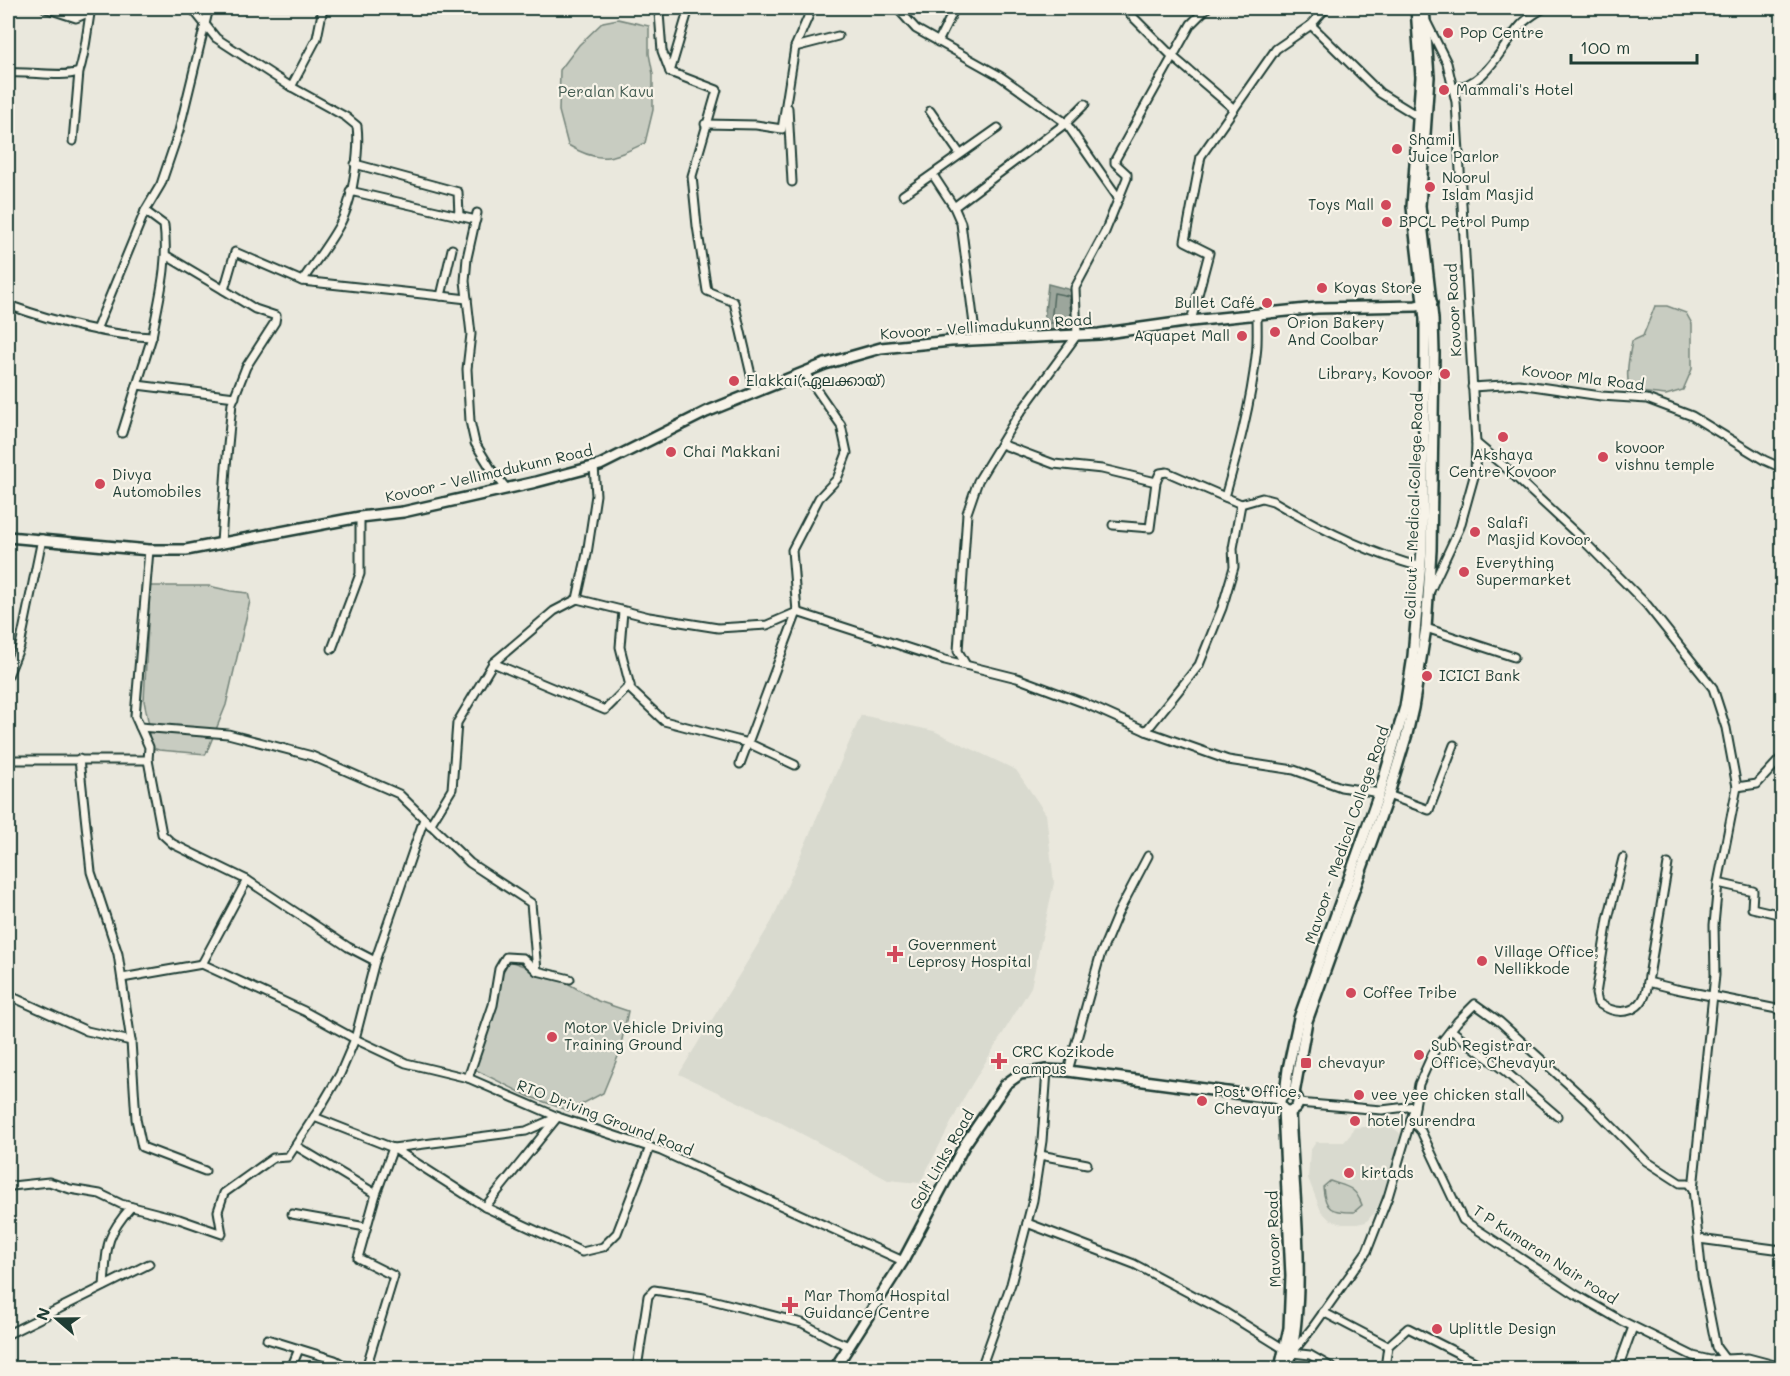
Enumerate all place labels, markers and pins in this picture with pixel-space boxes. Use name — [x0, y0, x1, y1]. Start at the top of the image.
place label: Pop Centre — [1460, 22, 1544, 42]
marker: Pop Centre — [1441, 26, 1455, 40]
place label: Mammali's Hotel — [1456, 79, 1574, 99]
marker: Mammali's Hotel — [1437, 83, 1451, 97]
place label: Shamil Juice Parlor — [1409, 129, 1499, 166]
marker: Shamil Juice Parlor — [1390, 142, 1404, 156]
place label: Noorul Islam Masjid — [1442, 167, 1533, 204]
marker: Noorul Islam Masjid — [1423, 180, 1437, 194]
place label: Toys Mall — [1308, 194, 1374, 214]
marker: Toys Mall — [1379, 198, 1393, 212]
place label: BPCL Petrol Pump — [1399, 211, 1530, 231]
marker: BPCL Petrol Pump — [1380, 215, 1394, 229]
place label: Koyas Store — [1334, 277, 1422, 297]
marker: Koyas Store — [1315, 281, 1329, 295]
place label: Bullet Café — [1175, 292, 1255, 312]
marker: Bullet Café — [1260, 296, 1274, 310]
place label: Orion Bakery And Coolbar — [1287, 312, 1384, 349]
place label: Aquapet Mall — [1134, 325, 1230, 345]
marker: Orion Bakery And Coolbar — [1268, 325, 1282, 339]
marker: Aquapet Mall — [1235, 329, 1249, 343]
place label: Library, Kovoor — [1318, 363, 1433, 383]
marker: Library, Kovoor — [1438, 367, 1452, 381]
place label: Elakkai(ഏലക്കായ്) — [746, 370, 885, 390]
marker: Elakkai(ഏലക്കായ്) — [727, 374, 741, 388]
marker: Akshaya Centre Kovoor — [1496, 430, 1510, 444]
place label: kovoor vishnu temple — [1615, 437, 1715, 474]
place label: Chai Makkani — [683, 441, 780, 461]
place label: Akshaya Centre Kovoor — [1449, 444, 1557, 481]
marker: Chai Makkani — [664, 445, 678, 459]
marker: kovoor vishnu temple — [1596, 450, 1610, 464]
place label: Divya Automobiles — [112, 464, 201, 501]
marker: Divya Automobiles — [93, 477, 107, 491]
place label: Salafi Masjid Kovoor — [1487, 512, 1591, 549]
marker: Salafi Masjid Kovoor — [1468, 525, 1482, 539]
place label: Everything Supermarket — [1476, 552, 1571, 589]
marker: Everything Supermarket — [1457, 565, 1471, 579]
place label: ICICI Bank — [1439, 665, 1520, 685]
marker: ICICI Bank — [1420, 669, 1434, 683]
place label: Government Leprosy Hospital — [908, 934, 1031, 971]
place label: Village Office, Nellikkode — [1494, 941, 1599, 978]
marker: Government Leprosy Hospital — [886, 945, 904, 963]
marker: Village Office, Nellikkode — [1475, 954, 1489, 968]
place label: Coffee Tribe — [1363, 982, 1457, 1002]
marker: Coffee Tribe — [1344, 986, 1358, 1000]
place label: Motor Vehicle Driving Training Ground — [564, 1017, 724, 1054]
marker: Motor Vehicle Driving Training Ground — [545, 1030, 559, 1044]
place label: Sub Registrar Office, Chevayur — [1431, 1035, 1556, 1072]
place label: CRC Kozikode campus — [1012, 1041, 1114, 1078]
marker: Sub Registrar Office, Chevayur — [1412, 1048, 1426, 1062]
marker: CRC Kozikode campus — [990, 1052, 1008, 1070]
place label: chevayur — [1318, 1052, 1385, 1072]
marker: chevayur — [1299, 1056, 1313, 1070]
place label: Post Office, Chevayur — [1214, 1081, 1302, 1118]
place label: vee yee chicken stall — [1371, 1084, 1525, 1104]
marker: vee yee chicken stall — [1352, 1088, 1366, 1102]
marker: Post Office, Chevayur — [1195, 1094, 1209, 1108]
place label: hotel surendra — [1367, 1110, 1476, 1130]
marker: hotel surendra — [1348, 1114, 1362, 1128]
place label: kirtads — [1361, 1162, 1414, 1182]
marker: kirtads — [1342, 1166, 1356, 1180]
place label: Mar Thoma Hospital Guidance Centre — [804, 1285, 950, 1322]
marker: Mar Thoma Hospital Guidance Centre — [781, 1296, 799, 1314]
place label: Uplittle Design — [1449, 1318, 1556, 1338]
marker: Uplittle Design — [1430, 1322, 1444, 1336]

